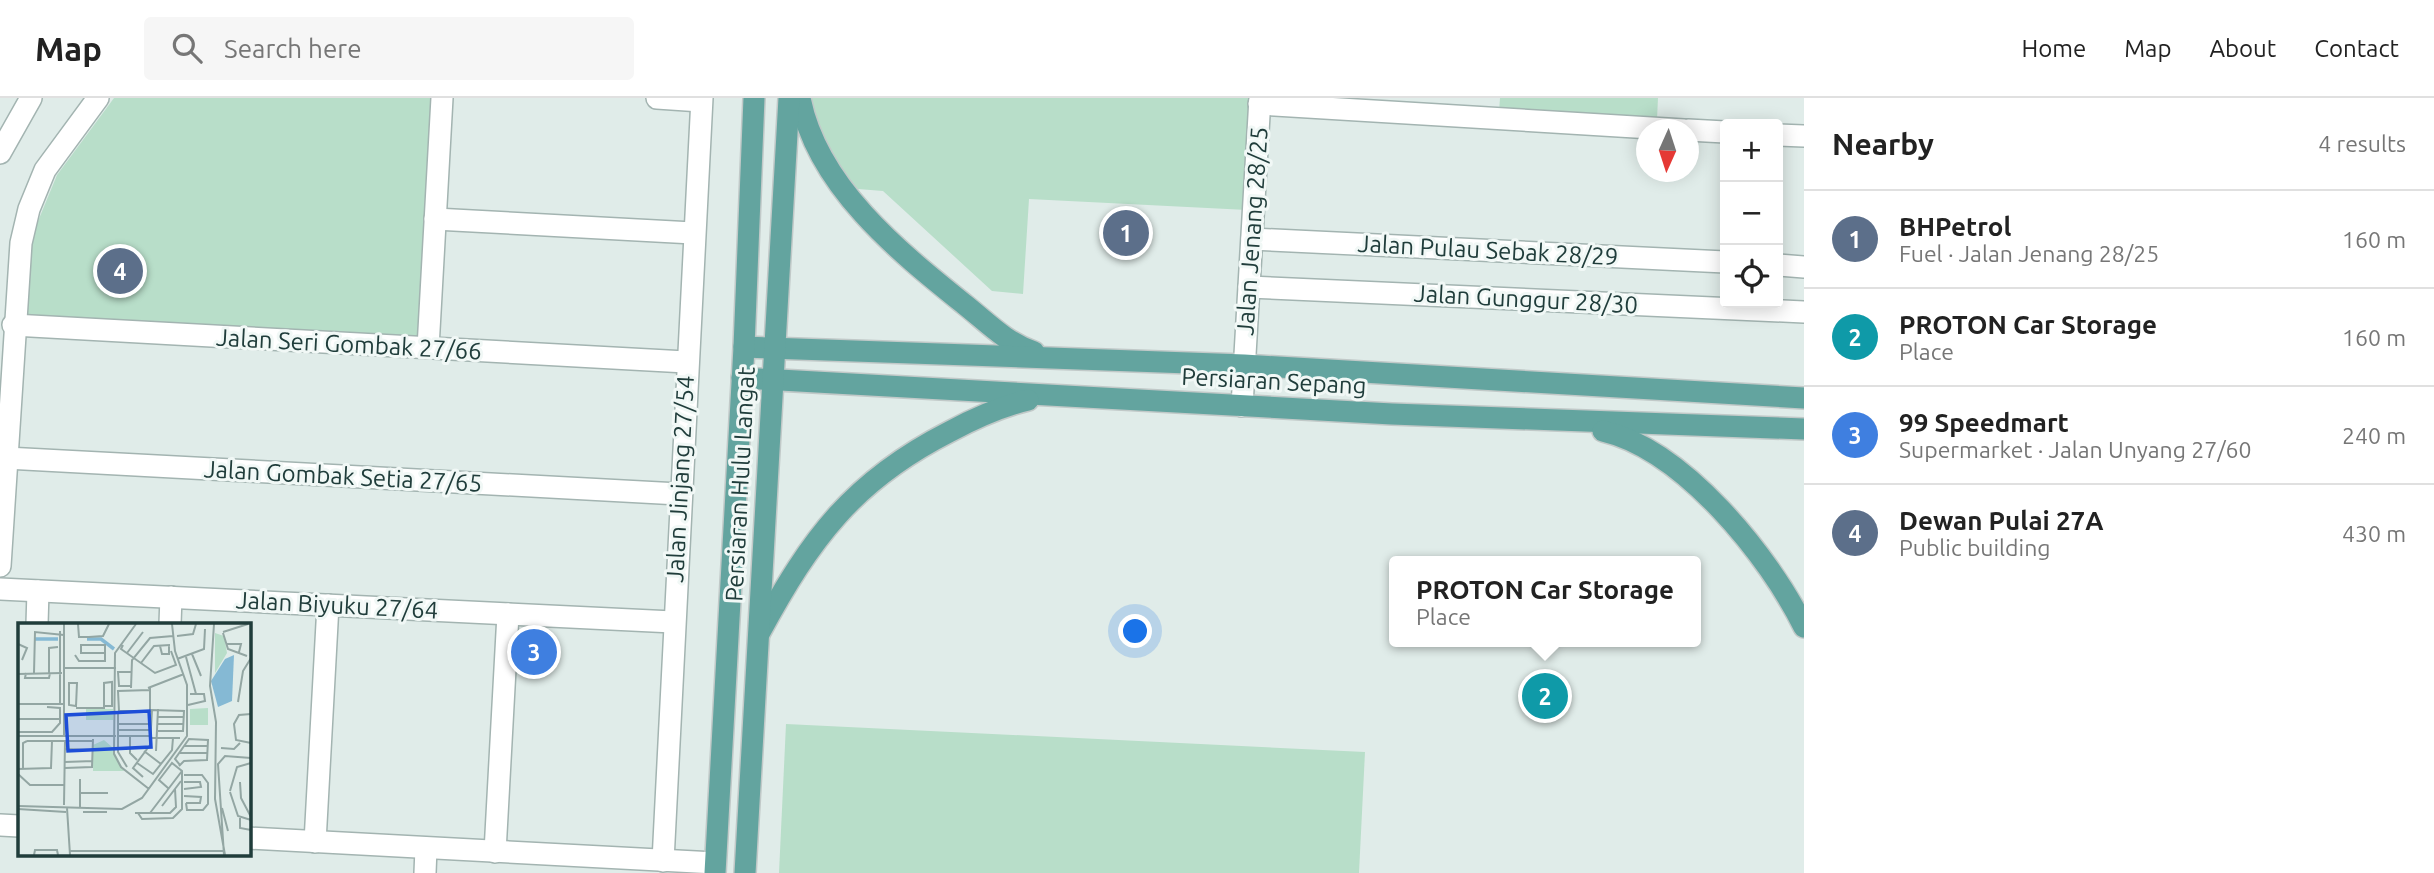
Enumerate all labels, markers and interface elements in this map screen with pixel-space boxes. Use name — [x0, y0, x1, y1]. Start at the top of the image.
search box — [144, 17, 634, 80]
icon: search — [168, 29, 206, 67]
text: Map — [35, 30, 102, 67]
text: Search here — [224, 34, 362, 63]
text: Home — [2021, 35, 2086, 62]
text: Map — [2124, 35, 2171, 62]
text: About — [2209, 35, 2276, 62]
text: Contact — [2314, 35, 2399, 62]
north arrow — [1636, 119, 1699, 182]
map controls — [1720, 119, 1783, 308]
button: + — [1720, 119, 1783, 182]
street label: Jalan Jenang 28/25 — [1231, 126, 1273, 336]
text: Nearby — [1832, 127, 1934, 161]
text: 4 results — [2318, 131, 2406, 156]
button: − — [1720, 182, 1783, 245]
pin: 1 — [1103, 207, 1149, 259]
text: BHPetrol — [1899, 212, 2011, 241]
text: 1 — [1849, 227, 1861, 252]
text: 160 m — [2342, 227, 2406, 252]
street label: Jalan Pulau Sebak 28/29 — [1357, 230, 1619, 270]
text: Fuel · Jalan Jenang 28/25 — [1899, 241, 2159, 266]
pin: 4 — [97, 245, 143, 297]
button: locate — [1720, 245, 1783, 308]
street label: Jalan Gunggur 28/30 — [1413, 280, 1639, 318]
text: PROTON Car Storage — [1899, 310, 2157, 339]
street label: Jalan Seri Gombak 27/66 — [216, 324, 482, 364]
text: 2 — [1849, 325, 1861, 350]
text: 160 m — [2342, 325, 2406, 350]
text: Place — [1899, 339, 1954, 364]
street label: Persiaran Sepang — [1181, 363, 1367, 399]
street label: Persiaran Hulu Langat — [720, 365, 760, 602]
street label: Jalan Jinjang 27/54 — [661, 375, 699, 583]
text: 99 Speedmart — [1899, 408, 2069, 437]
text: 3 — [1849, 423, 1861, 448]
text: 240 m — [2342, 423, 2406, 448]
text: Supermarket · Jalan Unyang 27/60 — [1899, 437, 2252, 462]
street label: Jalan Gombak Setia 27/65 — [203, 455, 483, 497]
text: Dewan Pulai 27A — [1899, 506, 2104, 535]
text: 4 — [1849, 521, 1861, 546]
text: 430 m — [2342, 521, 2406, 546]
text: Public building — [1899, 535, 2051, 560]
popup — [1389, 556, 1701, 647]
text: PROTON Car Storage — [1416, 575, 1674, 604]
street label: Jalan Biyuku 27/64 — [235, 586, 439, 624]
text: Place — [1416, 604, 1471, 629]
your location — [1118, 614, 1152, 648]
inset map — [18, 623, 250, 856]
pin: 3 — [511, 626, 557, 678]
pin: 2 — [1522, 670, 1568, 722]

